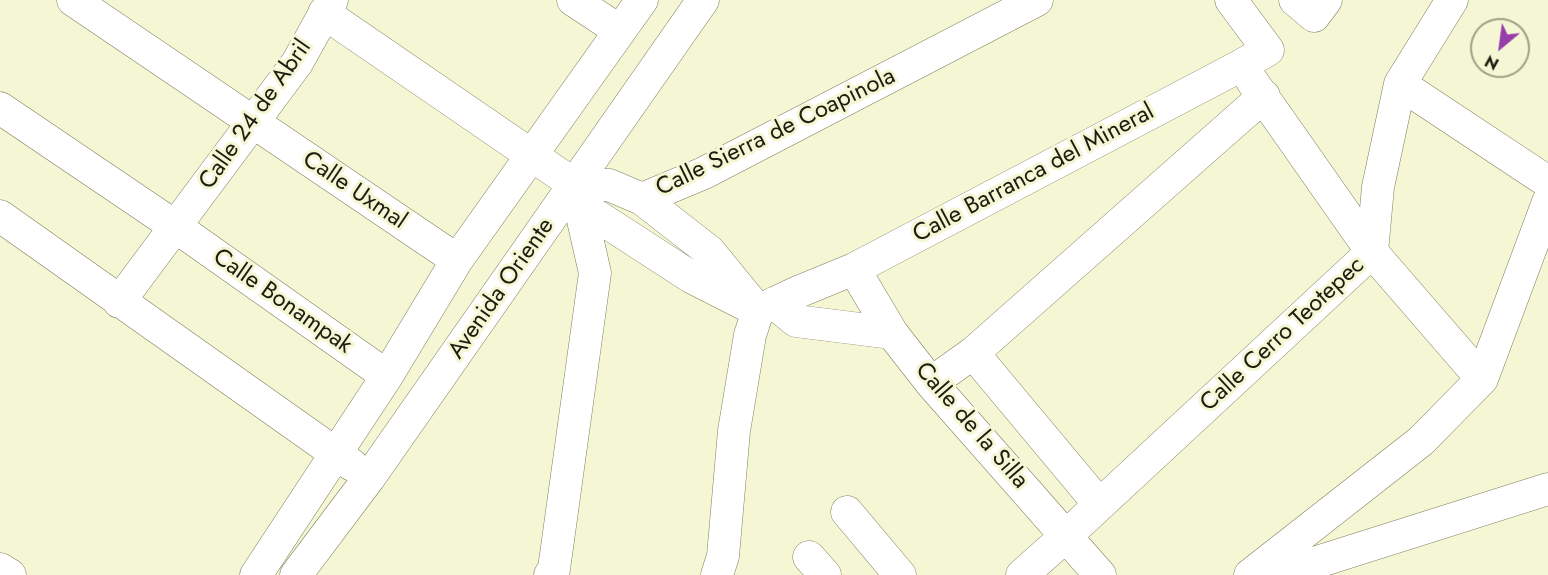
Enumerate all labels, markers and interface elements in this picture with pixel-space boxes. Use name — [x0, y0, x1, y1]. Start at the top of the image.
north arrow — [1470, 18, 1530, 78]
street label: Calle 24 de Abril — [194, 35, 318, 195]
text: N — [1481, 49, 1503, 76]
street label: Calle Sierra de Coapinola — [652, 63, 900, 203]
street label: Calle Barranca del Mineral — [908, 98, 1160, 250]
street label: Calle Uxmal — [296, 146, 412, 236]
street label: Avenida Oriente — [443, 213, 561, 365]
street label: Calle Bonampak — [207, 243, 357, 361]
street label: Calle Cerro Teotepec — [1195, 252, 1371, 418]
street label: Calle de la Silla — [908, 357, 1034, 495]

